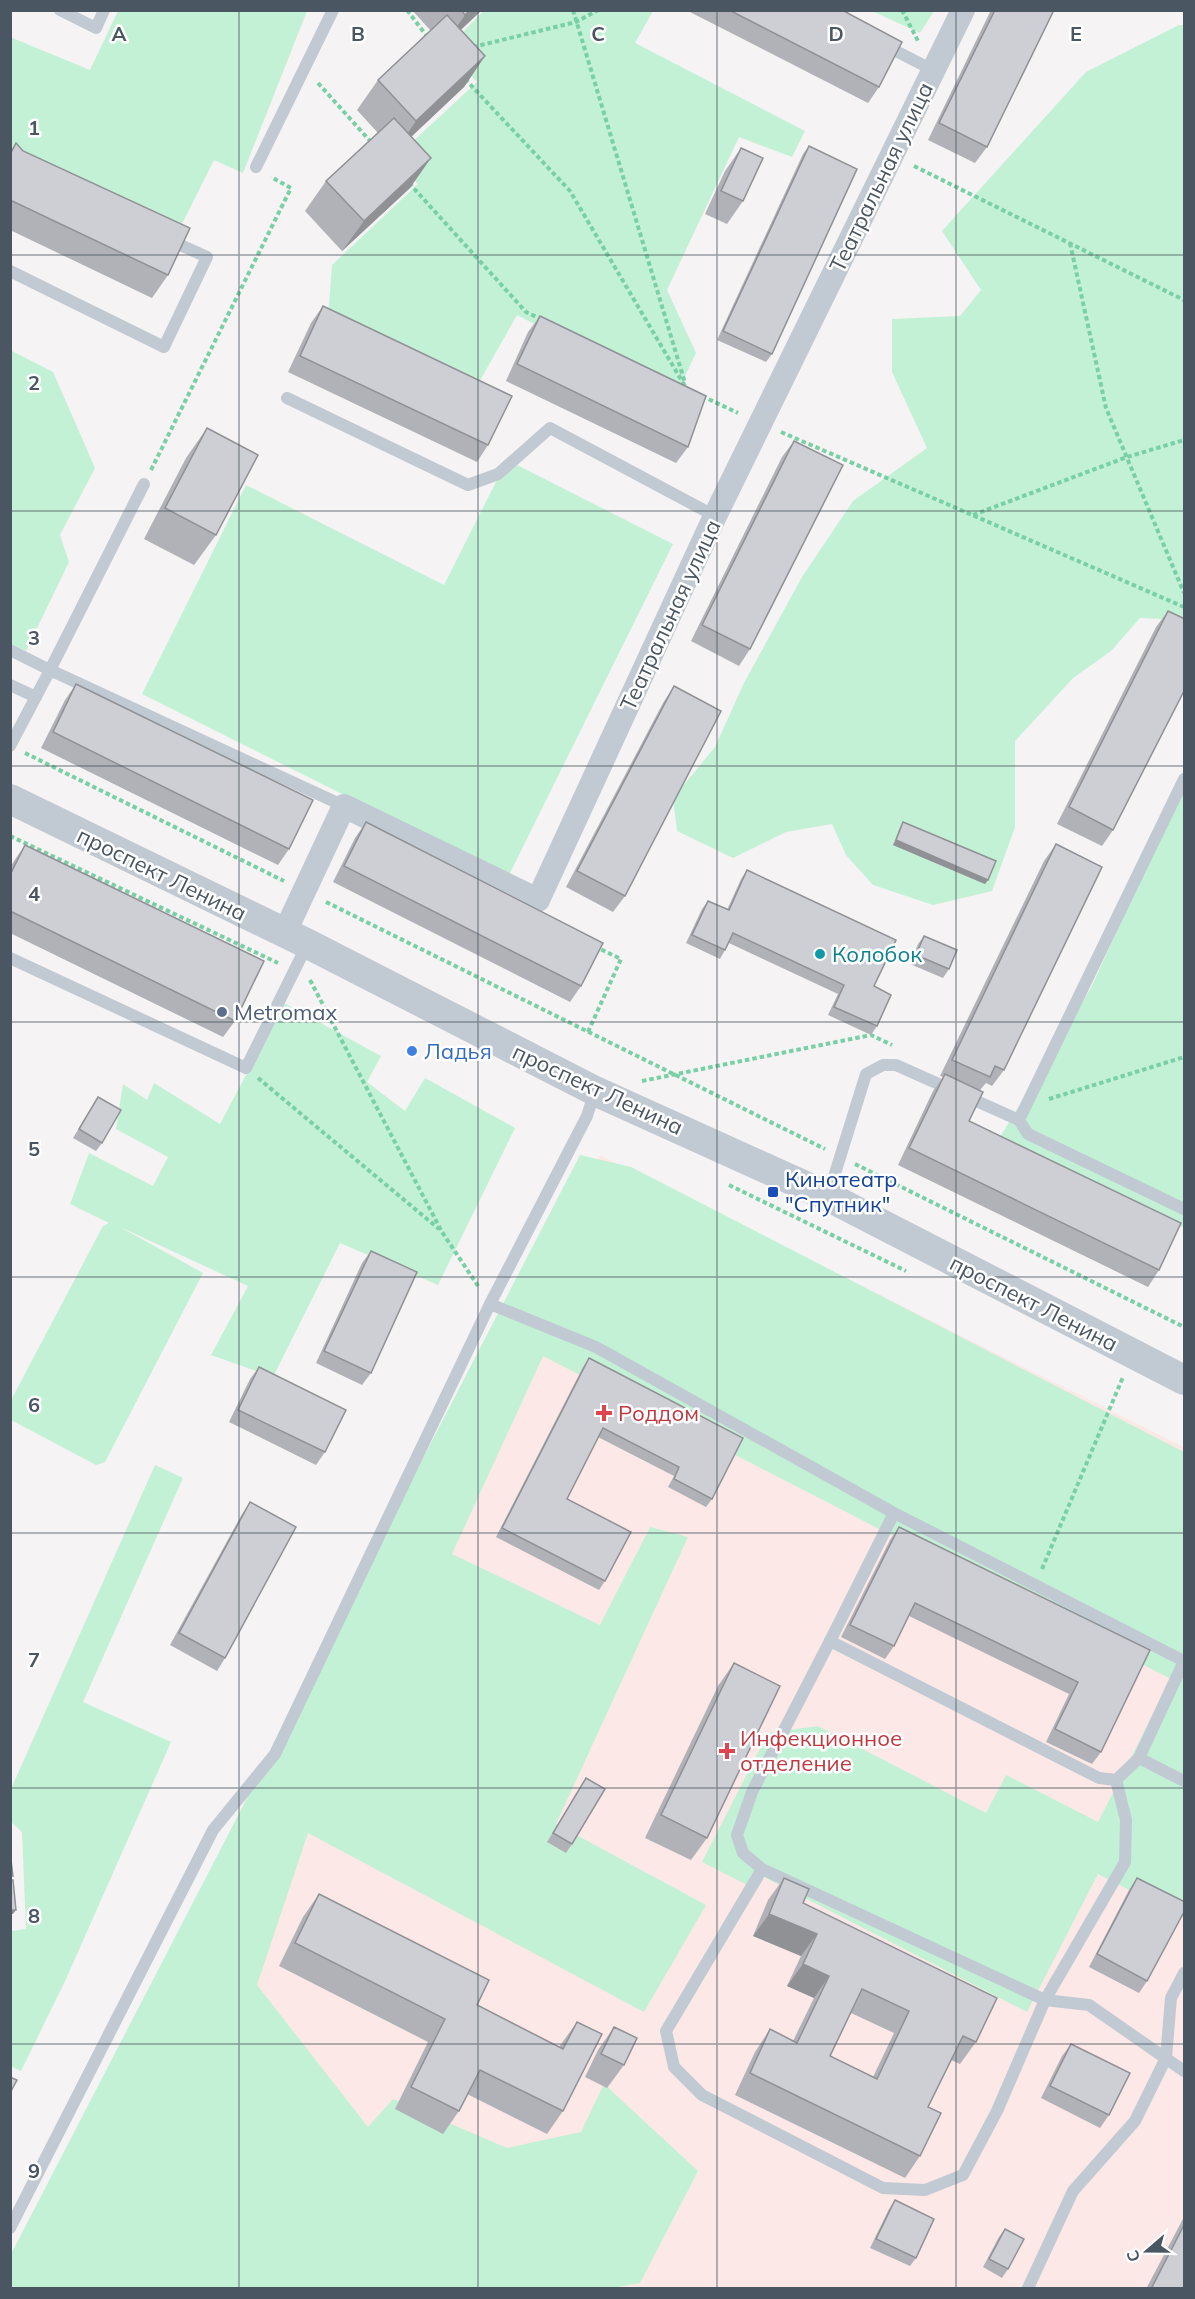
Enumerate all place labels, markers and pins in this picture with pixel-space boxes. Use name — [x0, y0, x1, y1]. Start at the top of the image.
place label: Колобок — [832, 940, 922, 968]
marker: Колобок — [813, 947, 827, 961]
place label: Metromax — [234, 998, 337, 1026]
marker: Metromax — [215, 1005, 229, 1019]
place label: Ладья — [424, 1037, 492, 1065]
marker: Ладья — [405, 1044, 419, 1058]
place label: Кинотеатр "Спутник" — [785, 1165, 898, 1218]
marker: Кинотеатр "Спутник" — [766, 1185, 780, 1199]
place label: Роддом — [618, 1399, 699, 1427]
marker: Роддом — [595, 1404, 613, 1422]
place label: Инфекционное отделение — [740, 1724, 902, 1777]
marker: Инфекционное отделение — [718, 1742, 736, 1760]

